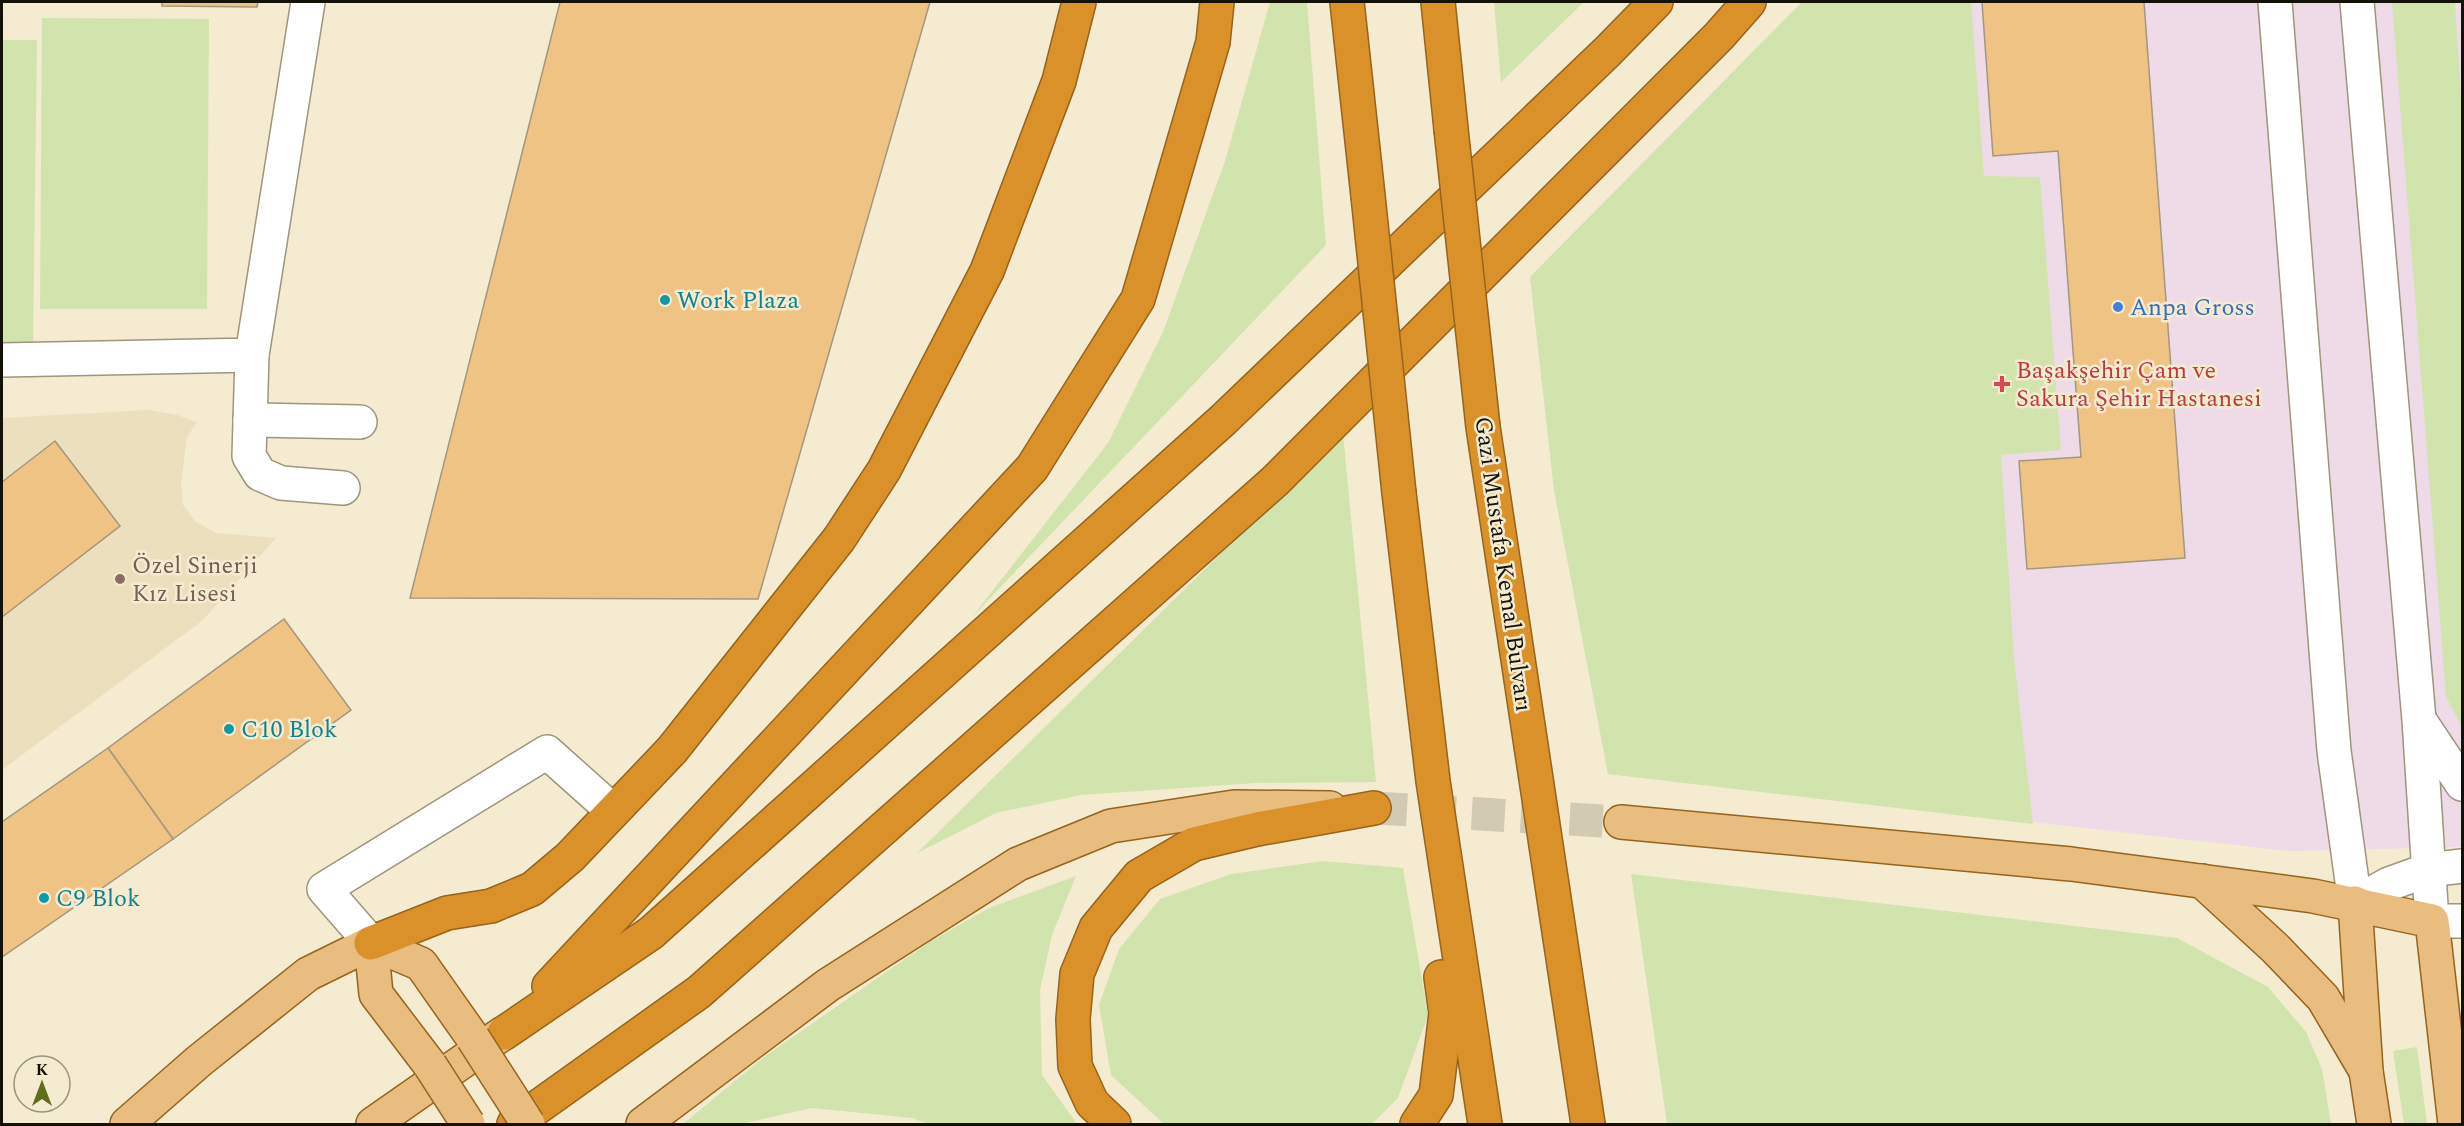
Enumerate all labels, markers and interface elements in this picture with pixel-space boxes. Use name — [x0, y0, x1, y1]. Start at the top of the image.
place label: Work Plaza — [677, 283, 799, 319]
place label: Anpa Gross — [2130, 290, 2255, 326]
marker: Work Plaza — [658, 293, 672, 307]
marker: Anpa Gross — [2111, 300, 2125, 314]
place label: Başakşehir Çam ve Sakura Şehir Hastanesi — [2016, 353, 2262, 417]
marker: Başakşehir Çam ve Sakura Şehir Hastanesi — [1993, 375, 2011, 393]
street label: Gazi Mustafa Kemal Bulvarı — [1464, 414, 1542, 714]
place label: Özel Sinerji Kız Lisesi — [132, 548, 258, 612]
marker: Özel Sinerji Kız Lisesi — [113, 572, 127, 586]
place label: C10 Blok — [241, 712, 337, 748]
marker: C10 Blok — [222, 722, 236, 736]
place label: C9 Blok — [56, 881, 140, 917]
marker: C9 Blok — [37, 891, 51, 905]
north arrow — [12, 1054, 72, 1114]
text: K — [36, 1058, 49, 1082]

